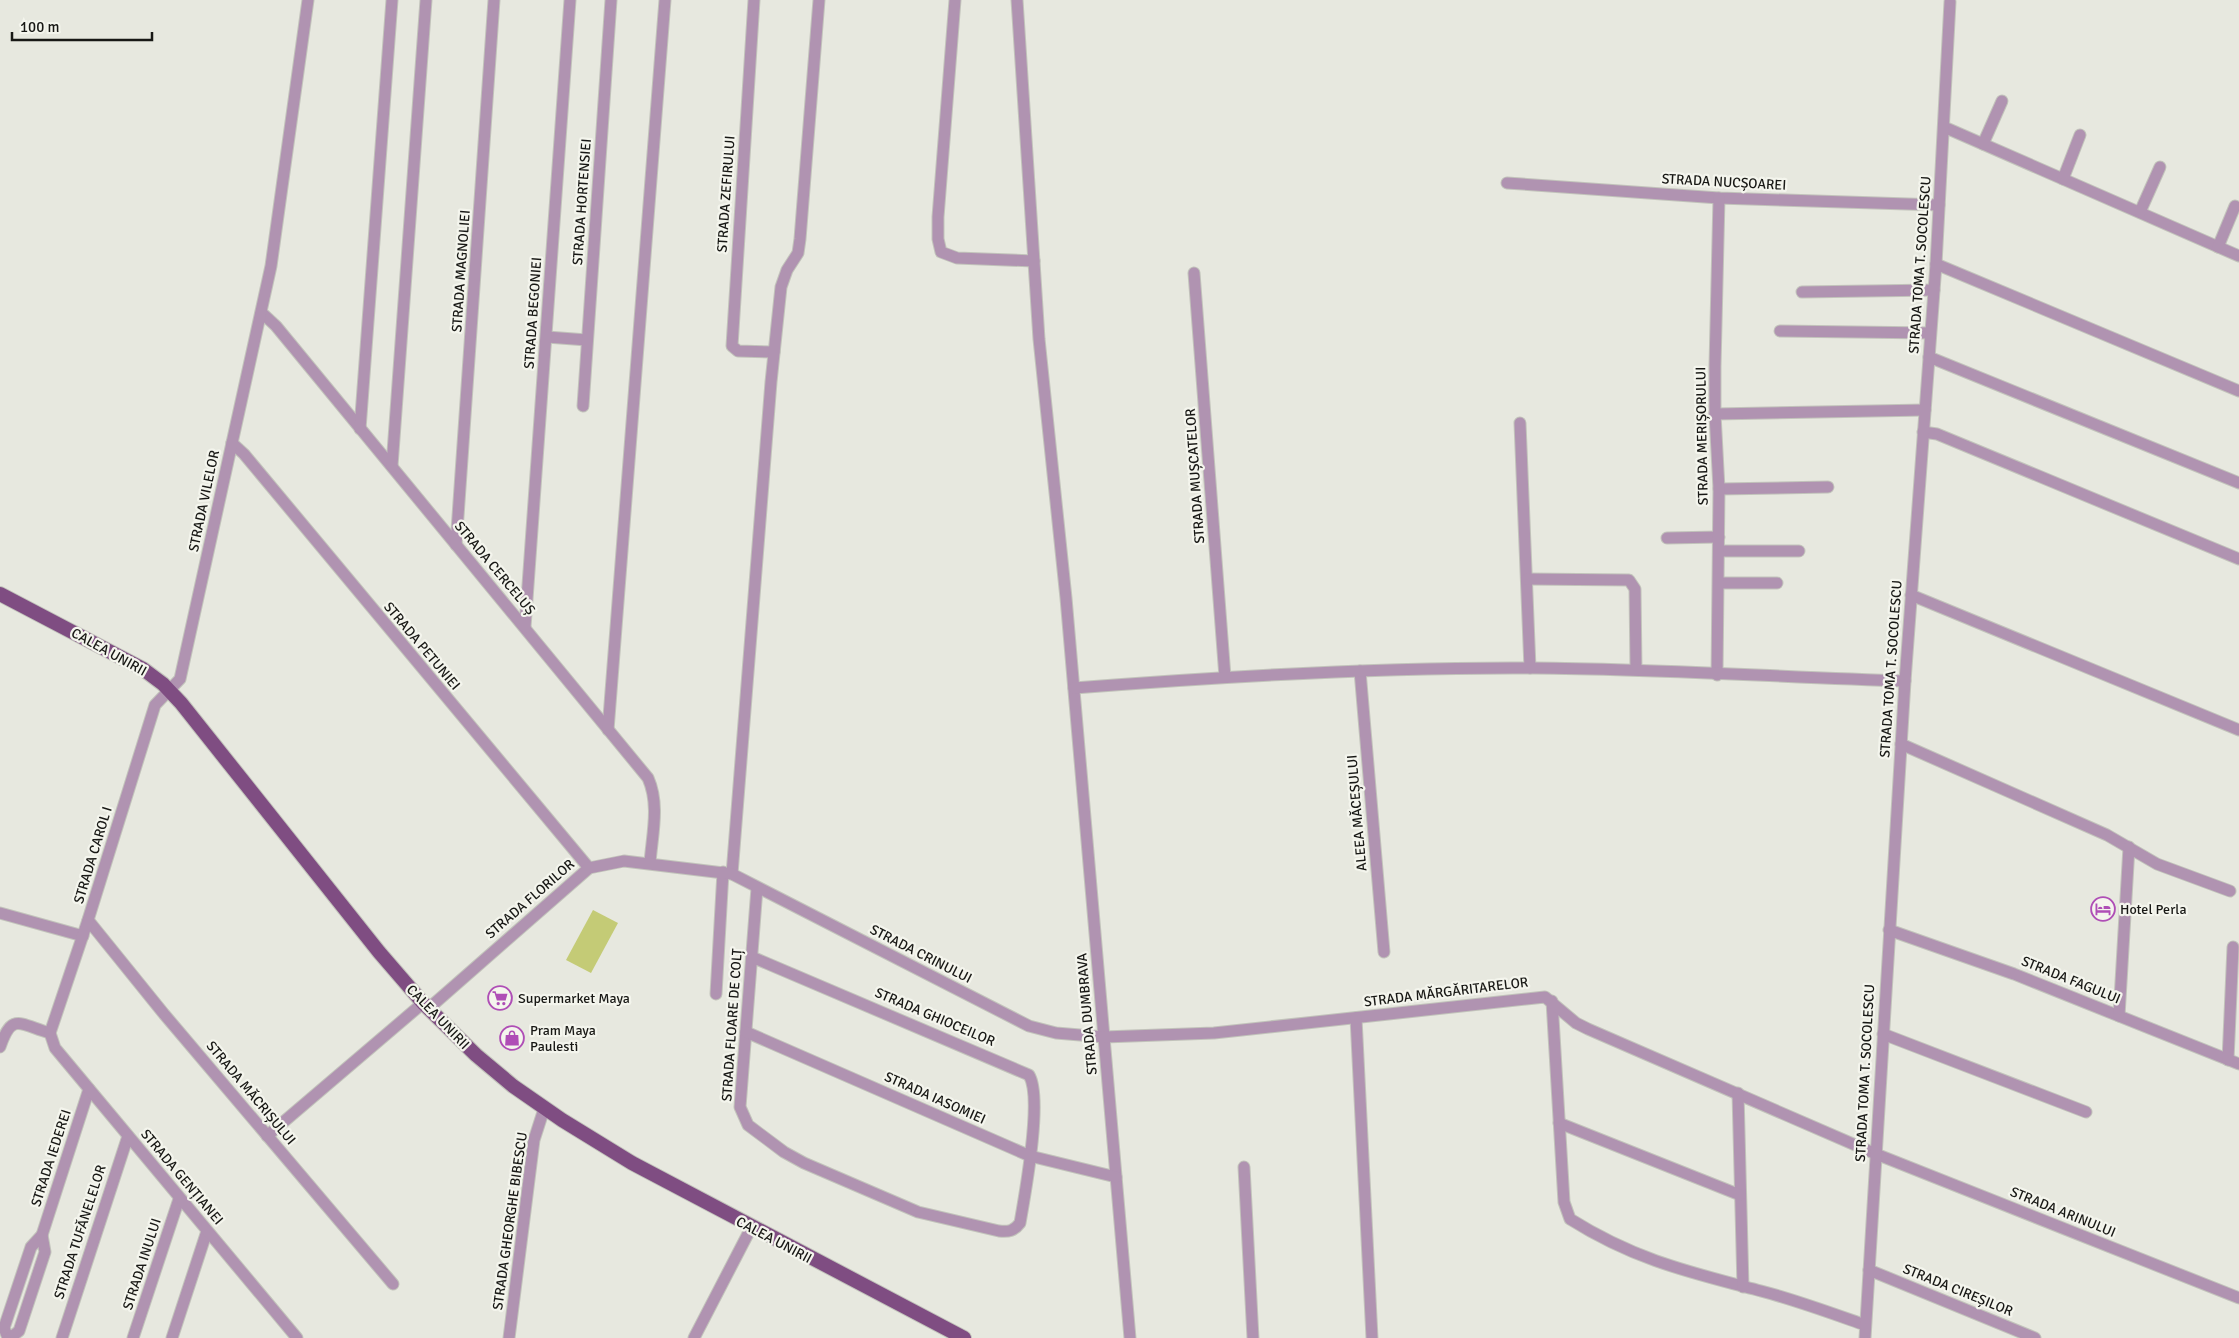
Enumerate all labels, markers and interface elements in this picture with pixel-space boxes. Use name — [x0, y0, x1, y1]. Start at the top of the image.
scale bar — [12, 10, 152, 42]
text: 100 m — [20, 18, 60, 36]
street label: STRADA ZEFIRULUI — [713, 135, 739, 253]
street label: STRADA HORTENSIEI — [569, 138, 595, 266]
street label: STRADA NUCȘOAREI — [1661, 170, 1787, 194]
street label: STRADA TOMA T. SOCOLESCU — [1905, 176, 1935, 354]
street label: STRADA MAGNOLIEI — [448, 209, 474, 333]
street label: STRADA BEGONIEI — [521, 257, 545, 369]
street label: STRADA MERIȘORULUI — [1692, 367, 1712, 505]
street label: STRADA MUȘCATELOR — [1182, 408, 1208, 544]
street label: STRADA VILELOR — [185, 449, 223, 553]
street label: STRADA CERCELUȘ — [451, 518, 539, 618]
street label: STRADA TOMA T. SOCOLESCU — [1876, 580, 1906, 758]
street label: STRADA PETUNIEI — [380, 599, 464, 693]
street label: CALEA UNIRII — [68, 624, 150, 680]
street label: ALEEA MĂCEȘULUI — [1343, 754, 1371, 872]
street label: STRADA CAROL I — [70, 804, 116, 906]
street label: STRADA FLORILOR — [482, 856, 578, 942]
hotel icon: Hotel Perla — [2090, 896, 2116, 922]
place label: Hotel Perla — [2120, 901, 2187, 918]
street label: STRADA CRINULUI — [867, 921, 975, 987]
street label: STRADA FLOARE DE COLȚ — [718, 948, 746, 1102]
street label: STRADA DUMBRAVA — [1073, 952, 1101, 1076]
street label: STRADA FAGULUI — [2019, 952, 2123, 1008]
street label: STRADA MĂRGĂRITARELOR — [1363, 973, 1529, 1011]
street label: CALEA UNIRII — [403, 981, 473, 1053]
street label: STRADA GHIOCEILOR — [872, 984, 998, 1050]
street label: STRADA TOMA T. SOCOLESCU — [1852, 984, 1878, 1162]
supermarket icon: Supermarket Maya — [487, 985, 513, 1011]
place label: Supermarket Maya — [518, 990, 630, 1007]
place label: Pram Maya Paulesti — [530, 1022, 596, 1055]
shop icon: Pram Maya Paulesti — [499, 1025, 525, 1051]
street label: STRADA MĂCRIȘULUI — [203, 1038, 299, 1148]
street label: STRADA IASOMIEI — [882, 1068, 988, 1128]
street label: STRADA IEDEREI — [27, 1107, 75, 1209]
street label: STRADA GENȚIANEI — [137, 1126, 227, 1228]
street label: STRADA GHEORGHE BIBESCU — [489, 1131, 531, 1311]
street label: STRADA TUFĂNELELOR — [50, 1163, 110, 1301]
street label: STRADA ARINULUI — [2008, 1183, 2118, 1241]
street label: CALEA UNIRII — [733, 1213, 815, 1267]
street label: STRADA INULUI — [119, 1216, 165, 1312]
street label: STRADA CIREȘILOR — [1901, 1260, 2015, 1320]

